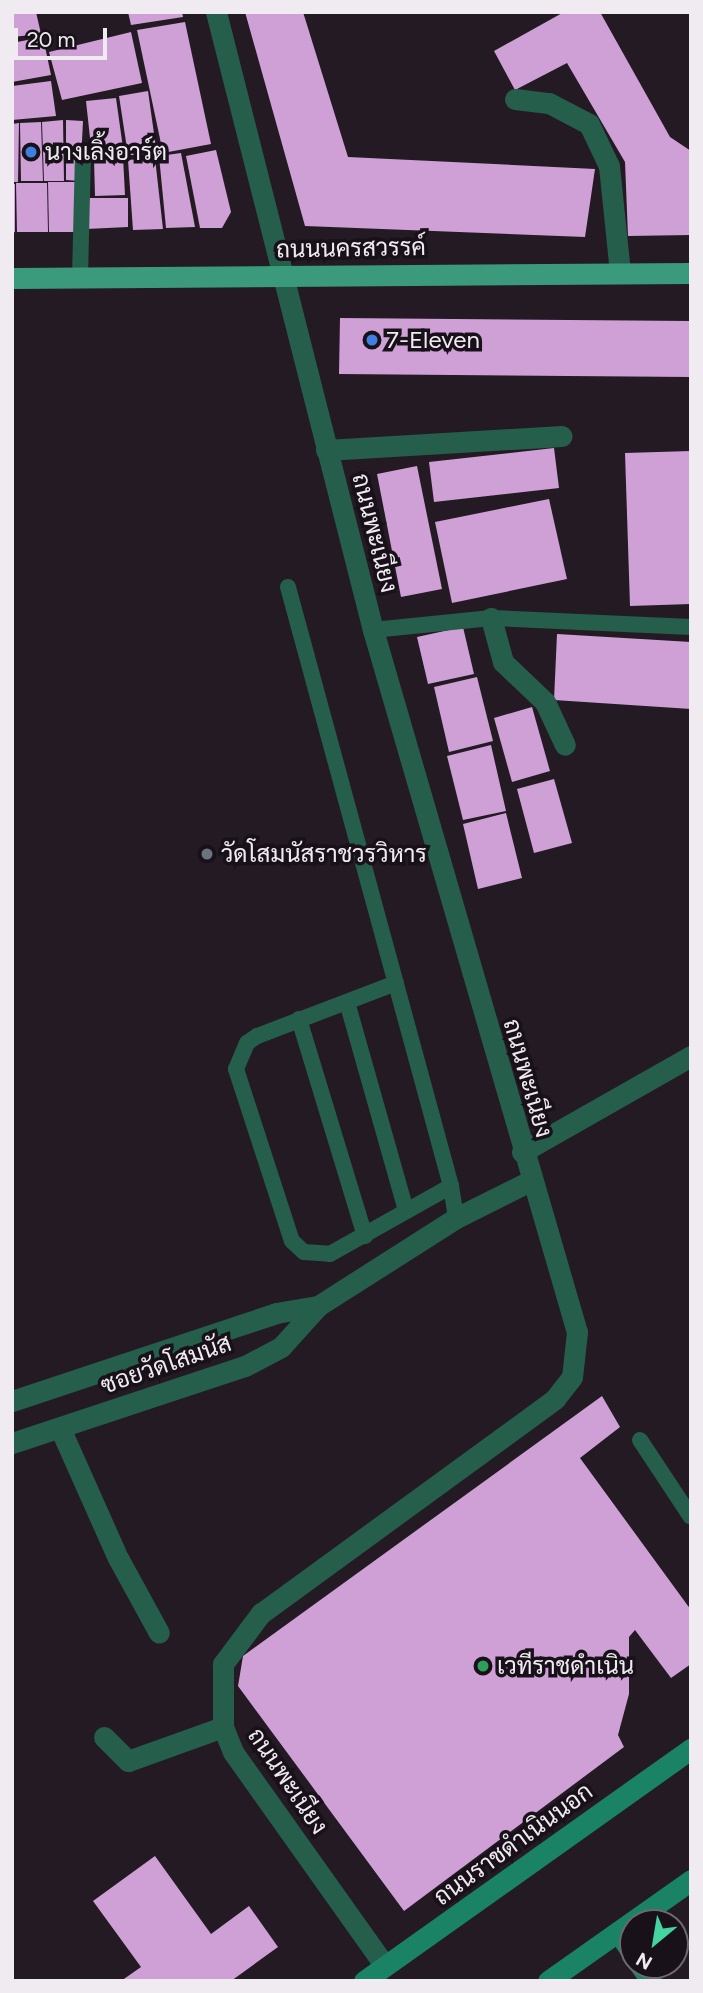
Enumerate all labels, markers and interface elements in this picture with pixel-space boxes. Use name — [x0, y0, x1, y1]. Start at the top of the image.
scale bar — [18, 14, 110, 58]
text: 20 m — [27, 27, 75, 52]
place label: นางเลิ้งอาร์ต — [45, 138, 167, 166]
marker: นางเลิ้งอาร์ต — [23, 144, 39, 160]
street label: ถนนนครสวรรค์ — [276, 232, 426, 264]
place label: 7-Eleven — [386, 326, 480, 354]
marker: 7-Eleven — [364, 332, 380, 348]
street label: ถนนพะเนียง — [346, 470, 404, 596]
place label: วัดโสมนัสราชวรวิหาร — [221, 840, 427, 868]
marker: วัดโสมนัสราชวรวิหาร — [199, 846, 215, 862]
street label: ถนนพะเนียง — [497, 1015, 559, 1141]
street label: ซอยวัดโสมนัส — [97, 1328, 235, 1400]
place label: เวทีราชดำเนิน — [497, 1652, 634, 1680]
marker: เวทีราชดำเนิน — [475, 1658, 491, 1674]
street label: ถนนพะเนียง — [242, 1722, 334, 1840]
street label: ถนนราชดำเนินนอก — [428, 1777, 598, 1911]
north arrow — [619, 1909, 689, 1979]
text: N — [632, 1947, 656, 1975]

